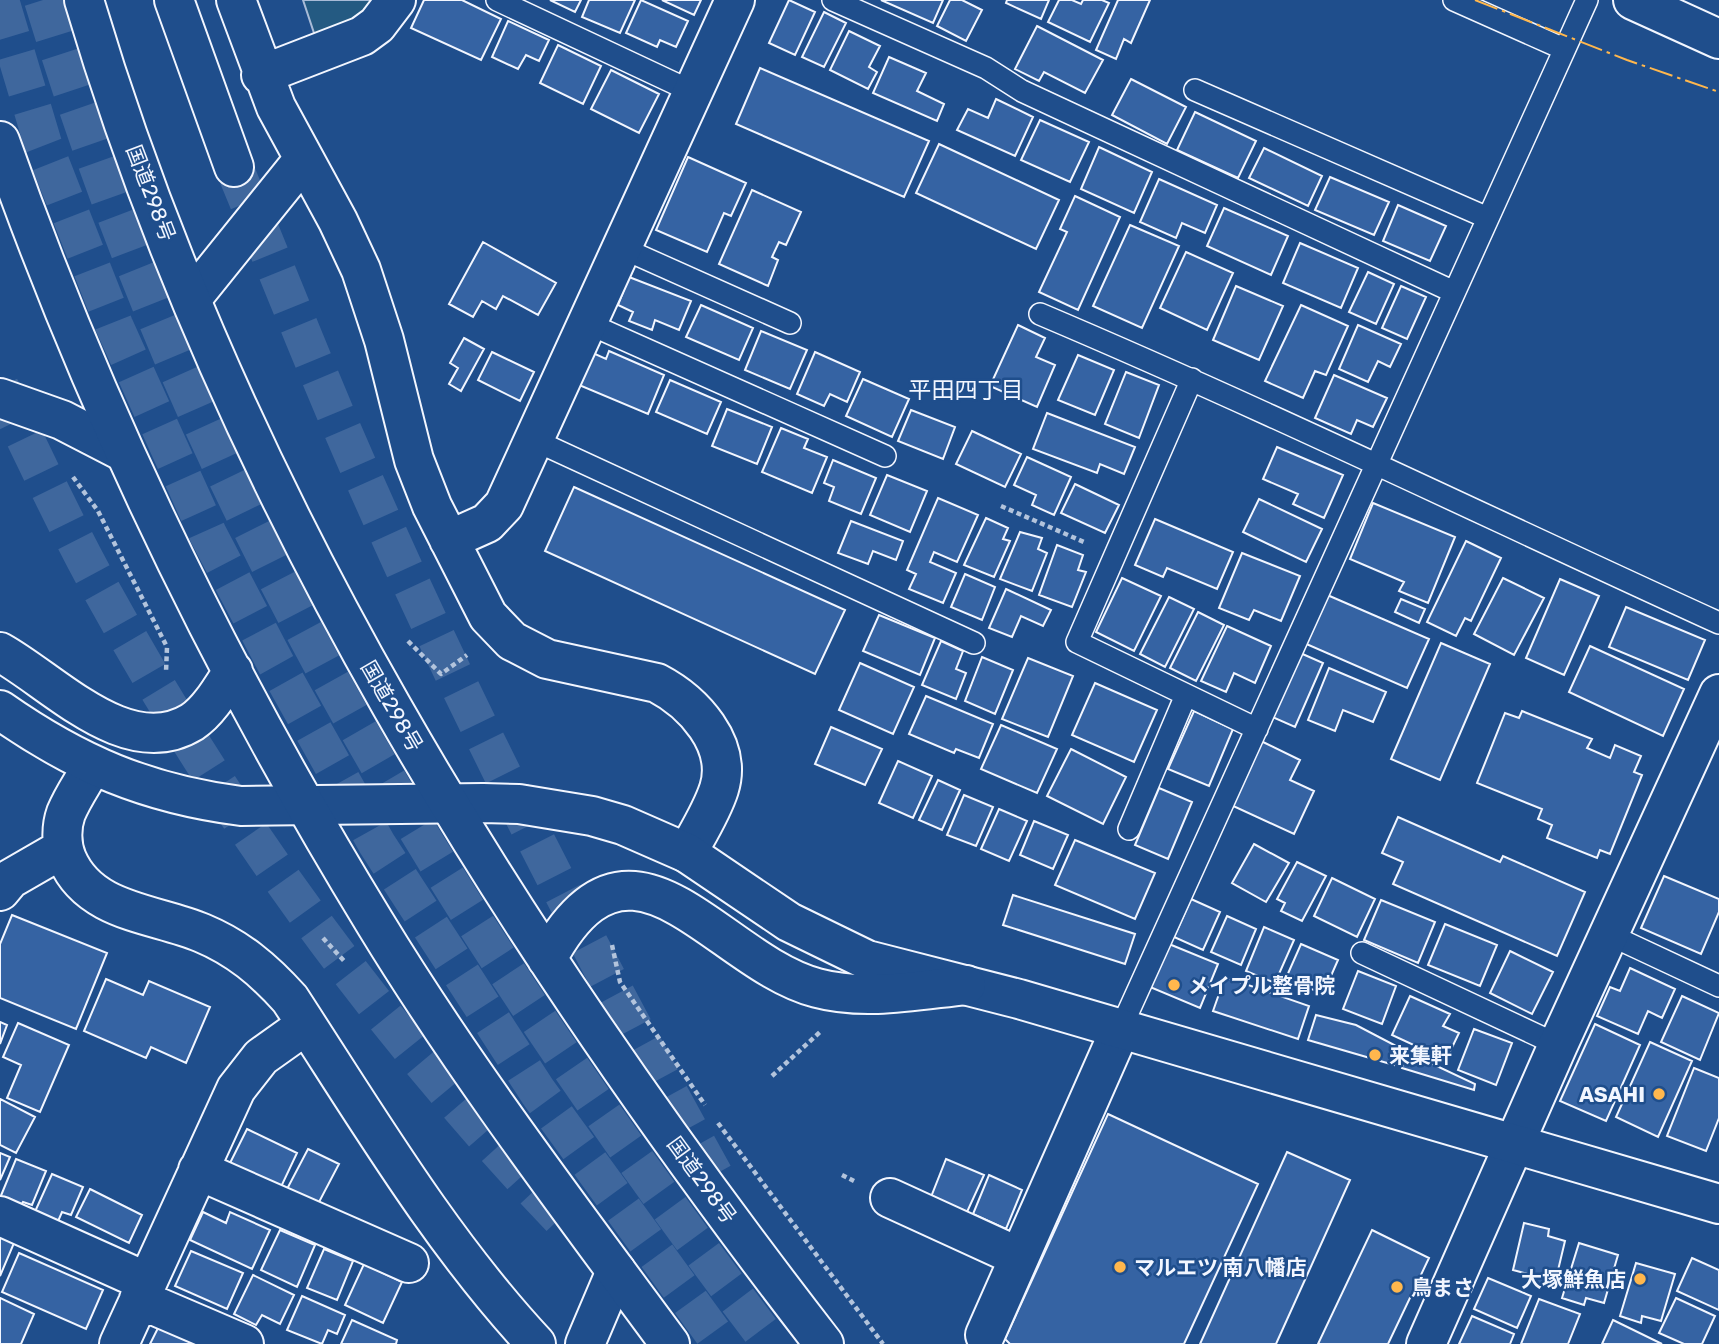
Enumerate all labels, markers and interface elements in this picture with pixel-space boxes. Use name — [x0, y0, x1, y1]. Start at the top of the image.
street label: 国道298号 — [121, 141, 181, 245]
district label: 平田四丁目 — [909, 376, 1024, 404]
street label: 国道298号 — [356, 656, 428, 756]
place label: メイプル整骨院 — [1188, 973, 1335, 998]
marker: メイプル整骨院 — [1166, 977, 1182, 993]
place label: 来集軒 — [1389, 1043, 1452, 1068]
marker: 来集軒 — [1367, 1047, 1383, 1063]
place label: ASAHI — [1579, 1082, 1645, 1107]
marker: ASAHI — [1651, 1086, 1667, 1102]
street label: 国道298号 — [662, 1132, 742, 1228]
place label: マルエツ 南八幡店 — [1134, 1255, 1306, 1280]
marker: マルエツ 南八幡店 — [1112, 1259, 1128, 1275]
place label: 大塚鮮魚店 — [1521, 1267, 1626, 1292]
marker: 大塚鮮魚店 — [1632, 1271, 1648, 1287]
place label: 鳥まさ — [1411, 1275, 1474, 1300]
marker: 鳥まさ — [1389, 1279, 1405, 1295]

